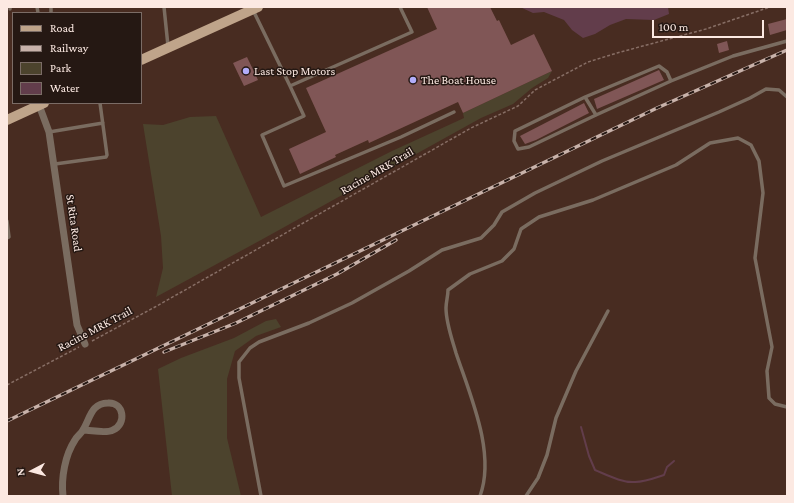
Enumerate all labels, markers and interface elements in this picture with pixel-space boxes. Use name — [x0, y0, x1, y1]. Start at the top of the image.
legend — [12, 12, 142, 104]
scale bar — [654, 12, 766, 38]
text: 100 m — [659, 20, 688, 34]
text: Road — [50, 21, 74, 35]
text: Railway — [50, 41, 88, 55]
text: Park — [50, 61, 71, 75]
place label: Last Stop Motors — [254, 64, 335, 78]
marker: Last Stop Motors — [241, 66, 251, 76]
place label: The Boat House — [421, 73, 496, 87]
marker: The Boat House — [408, 75, 418, 85]
text: Water — [50, 81, 79, 95]
street label: Racine MRK Trail — [338, 144, 416, 198]
street label: St Rita Road — [63, 193, 85, 253]
street label: Racine MRK Trail — [55, 303, 135, 355]
north arrow — [12, 451, 52, 491]
text: N — [14, 468, 26, 477]

